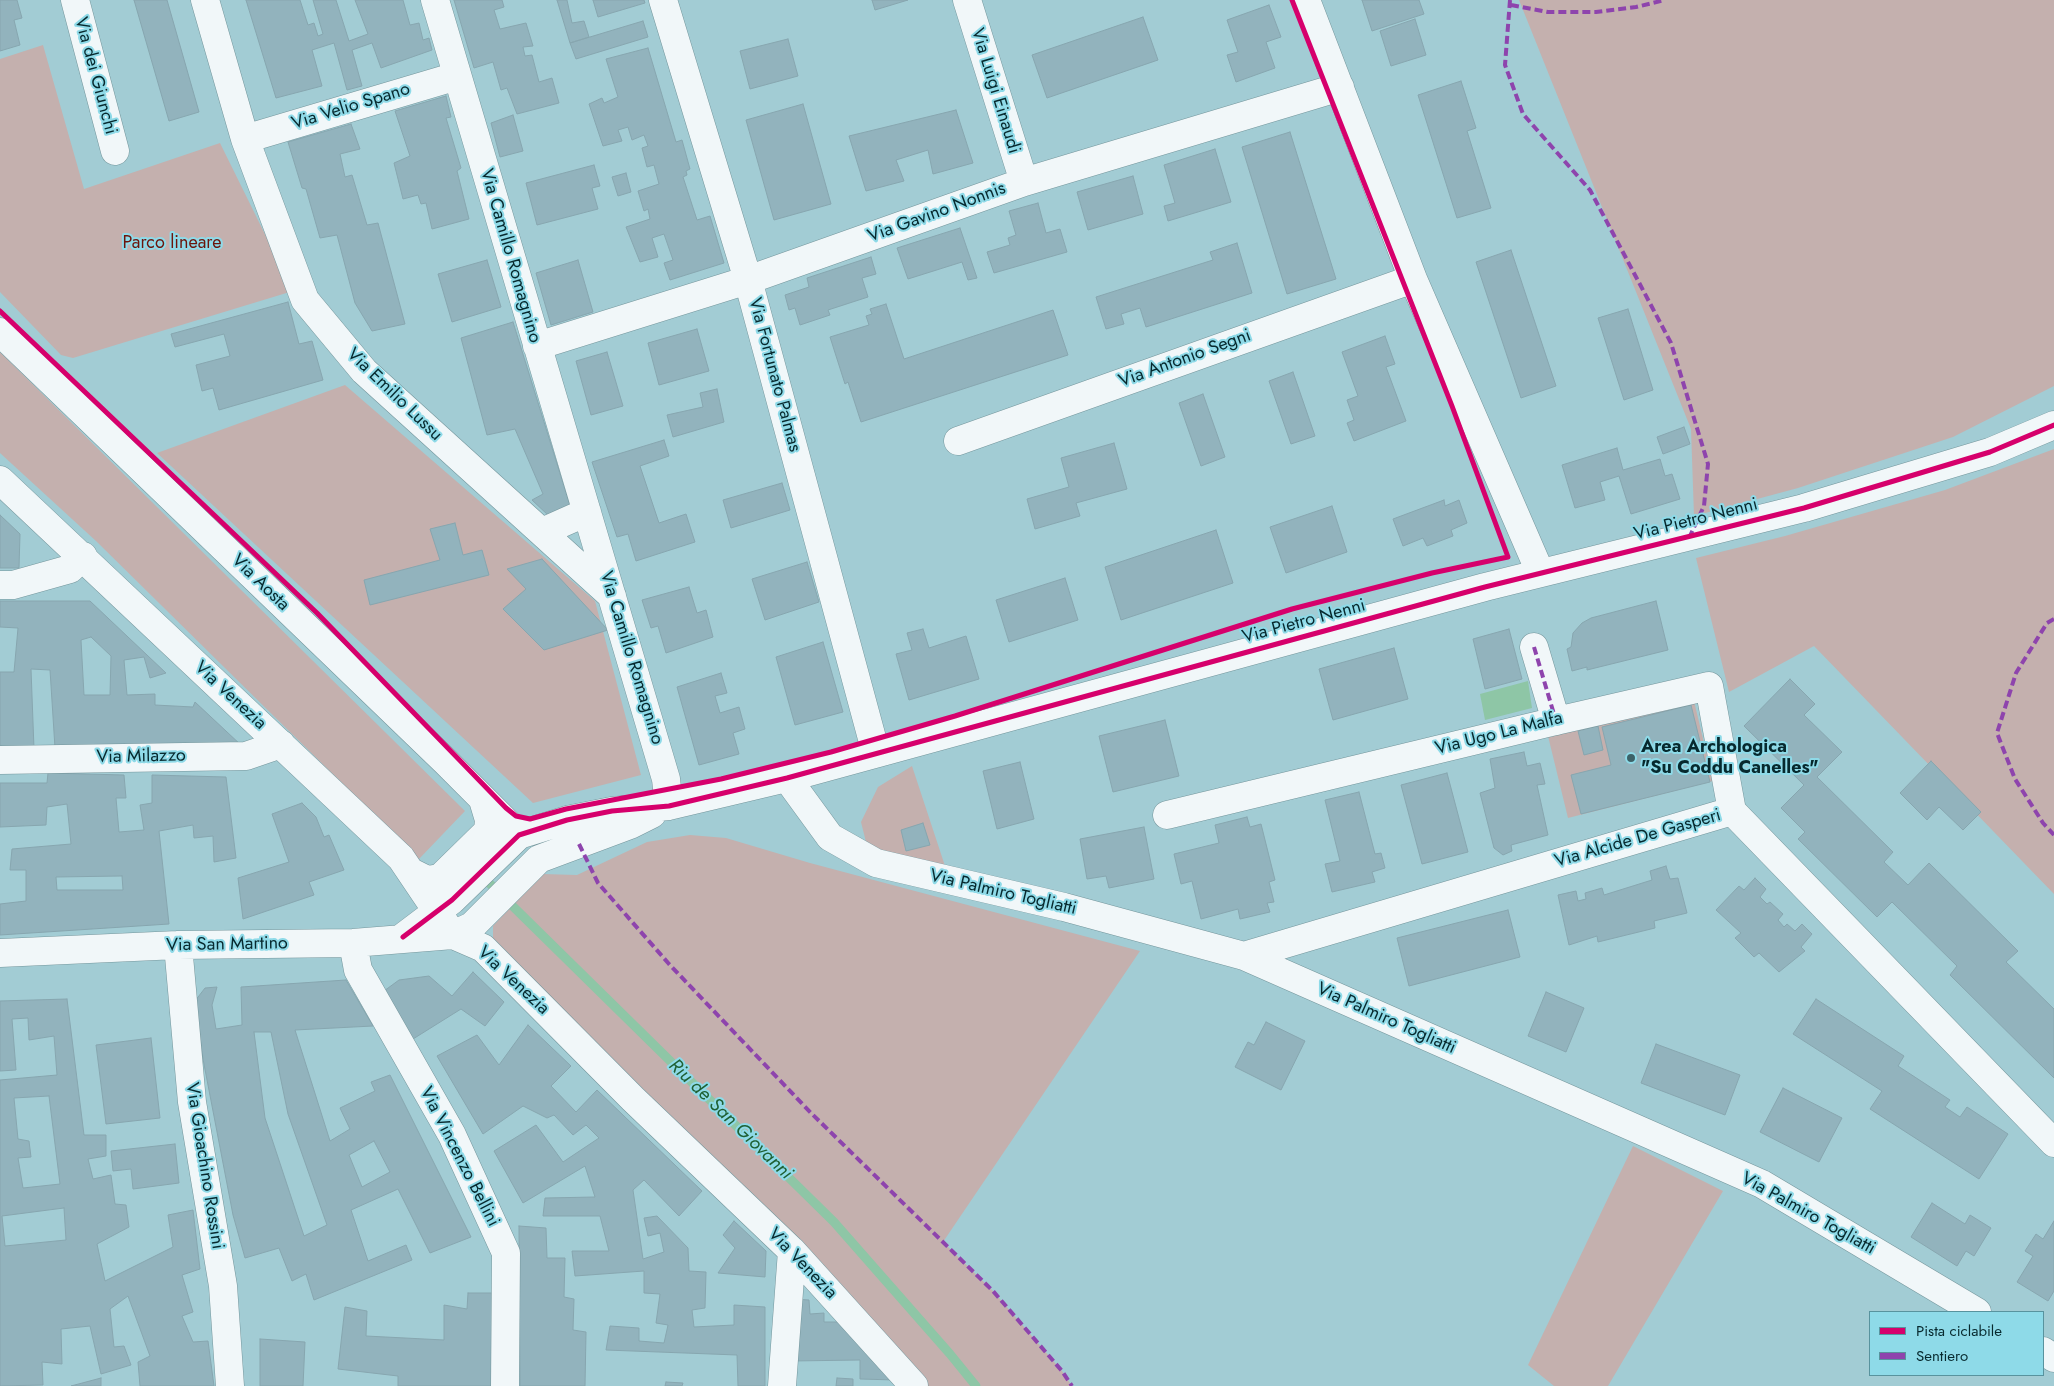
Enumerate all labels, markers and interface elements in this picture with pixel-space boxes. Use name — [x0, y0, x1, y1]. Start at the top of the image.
street label: Via dei Giunchi — [69, 15, 121, 137]
street label: Via Luigi Einaudi — [966, 26, 1024, 156]
street label: Via Velio Spano — [289, 79, 413, 135]
street label: Via Camillo Romagnino — [475, 166, 545, 346]
street label: Via Gavino Nonnis — [865, 178, 1009, 248]
park label: Parco lineare — [122, 233, 222, 255]
street label: Via Fortunato Palmas — [743, 296, 805, 454]
street label: Via Antonio Segni — [1116, 325, 1254, 393]
street label: Via Emilio Lussu — [342, 344, 446, 446]
street label: Via Pietro Nenni — [1632, 494, 1760, 546]
street label: Via Aosta — [226, 550, 294, 616]
street label: Via Camillo Romagnino — [594, 569, 668, 747]
street label: Via Pietro Nenni — [1240, 595, 1368, 649]
street label: Via Venezia — [190, 657, 270, 735]
street label: Via Ugo La Malfa — [1433, 708, 1565, 760]
place label: Area Archologica "Su Coddu Canelles" — [1641, 737, 1819, 780]
street label: Via Milazzo — [96, 745, 186, 769]
marker: Area Archologica "Su Coddu Canelles" — [1625, 752, 1637, 764]
street label: Via Alcide De Gasperi — [1552, 805, 1724, 873]
street label: Via Palmiro Togliatti — [927, 866, 1079, 920]
street label: Via San Martino — [166, 933, 288, 957]
street label: Via Venezia — [473, 942, 553, 1020]
street label: Via Palmiro Togliatti — [1313, 979, 1459, 1059]
water label: Riu de San Giovanni — [663, 1055, 797, 1185]
street label: Via Gioachino Rossini — [180, 1081, 228, 1251]
street label: Via Vincenzo Bellini — [415, 1084, 503, 1230]
street label: Via Palmiro Togliatti — [1737, 1168, 1879, 1260]
street label: Via Venezia — [763, 1224, 841, 1304]
legend — [1869, 1311, 2044, 1376]
text: Pista ciclabile — [1916, 1320, 2002, 1342]
text: Sentiero — [1916, 1345, 1968, 1367]

